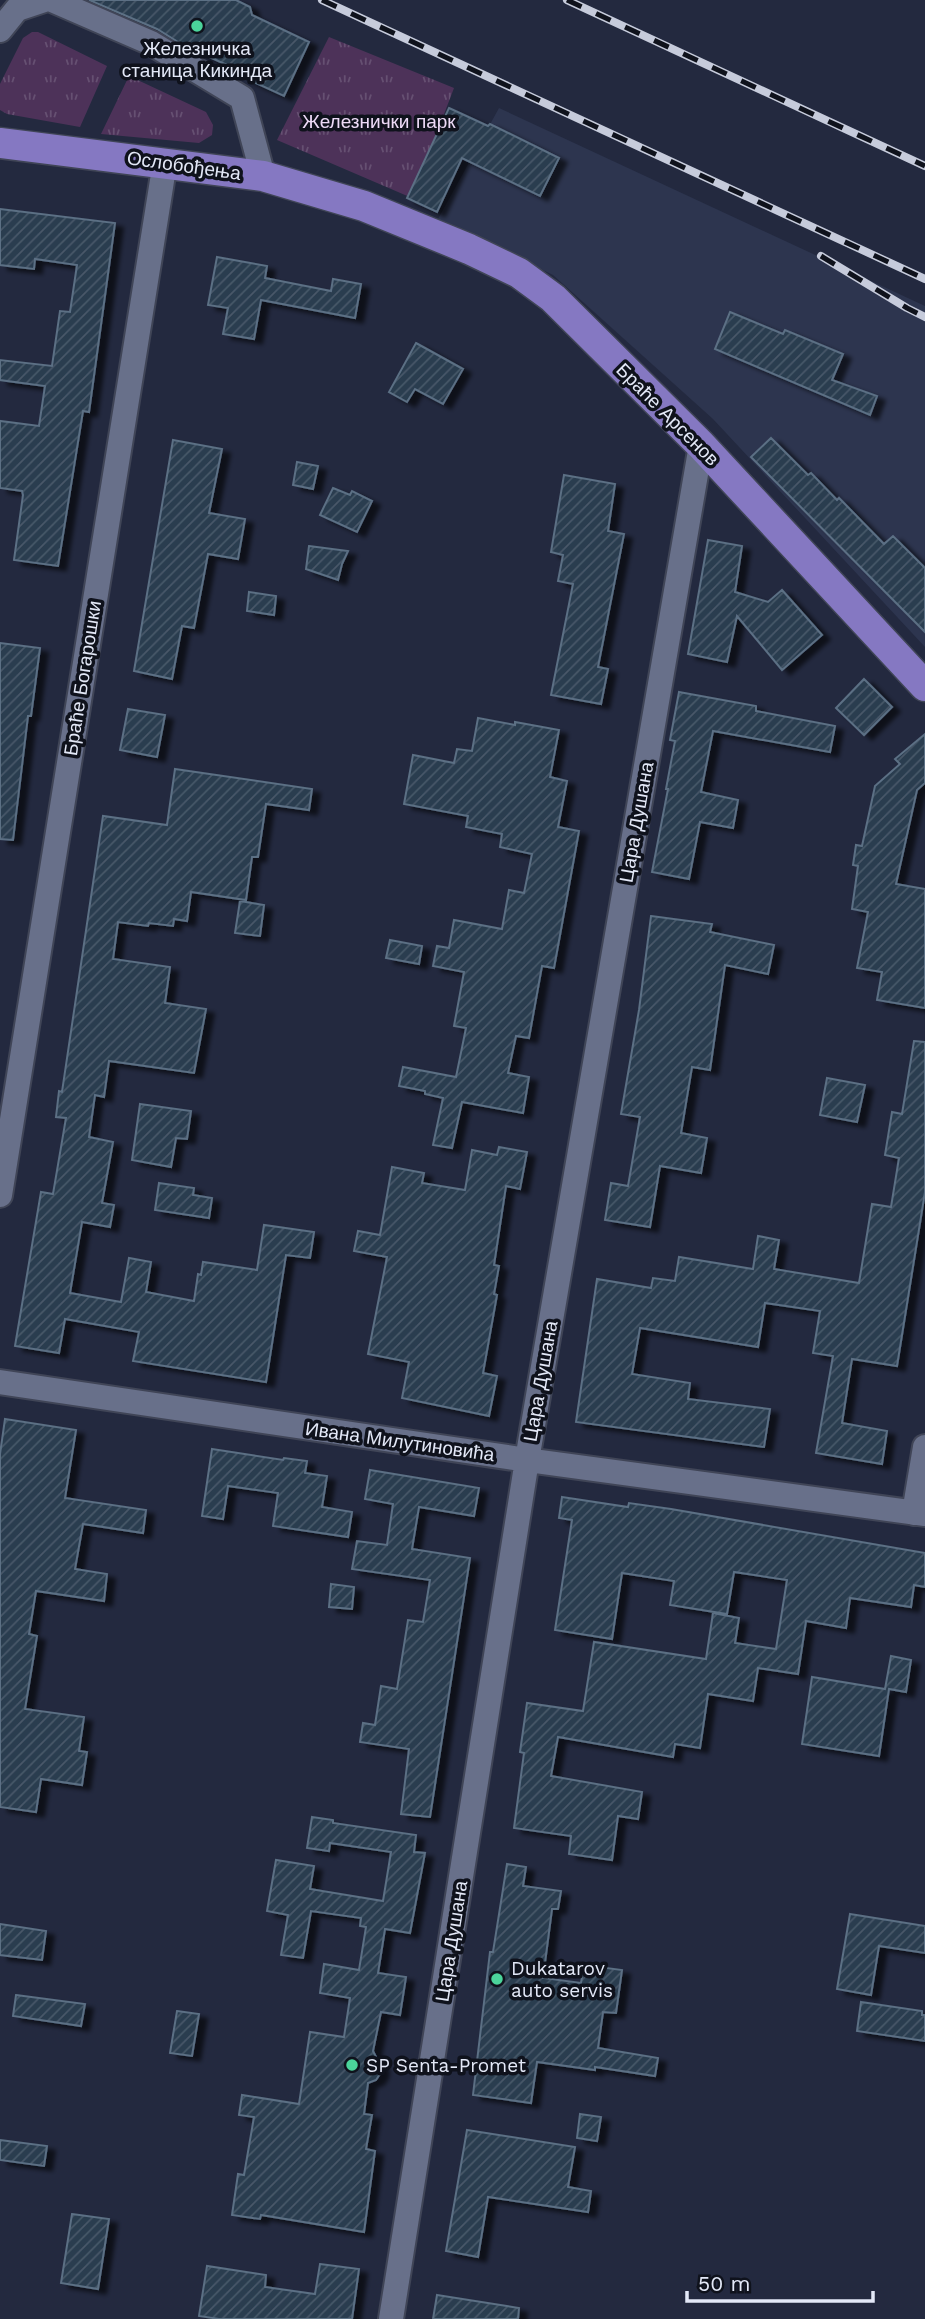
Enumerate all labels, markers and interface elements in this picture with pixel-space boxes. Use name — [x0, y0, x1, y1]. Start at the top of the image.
marker: Железничка станица Кикинда — [189, 18, 205, 34]
place label: Железничка станица Кикинда — [122, 37, 273, 82]
park label: Железнички парк — [302, 110, 456, 133]
street label: Ослобођења — [126, 146, 243, 185]
street label: Браће Арсенов — [612, 358, 724, 470]
street label: Браће Богарошки — [59, 599, 106, 757]
street label: Цара Душана — [615, 759, 659, 884]
street label: Цара Душана — [519, 1318, 563, 1443]
street label: Ивана Милутиновића — [304, 1417, 496, 1466]
street label: Цара Душана — [431, 1878, 472, 2003]
place label: Dukatarov auto servis — [511, 1957, 613, 2002]
marker: Dukatarov auto servis — [489, 1971, 505, 1987]
place label: SP Senta-Promet — [366, 2054, 526, 2077]
marker: SP Senta-Promet — [344, 2057, 360, 2073]
scale bar — [687, 2260, 872, 2304]
text: 50 m — [698, 2271, 750, 2296]

